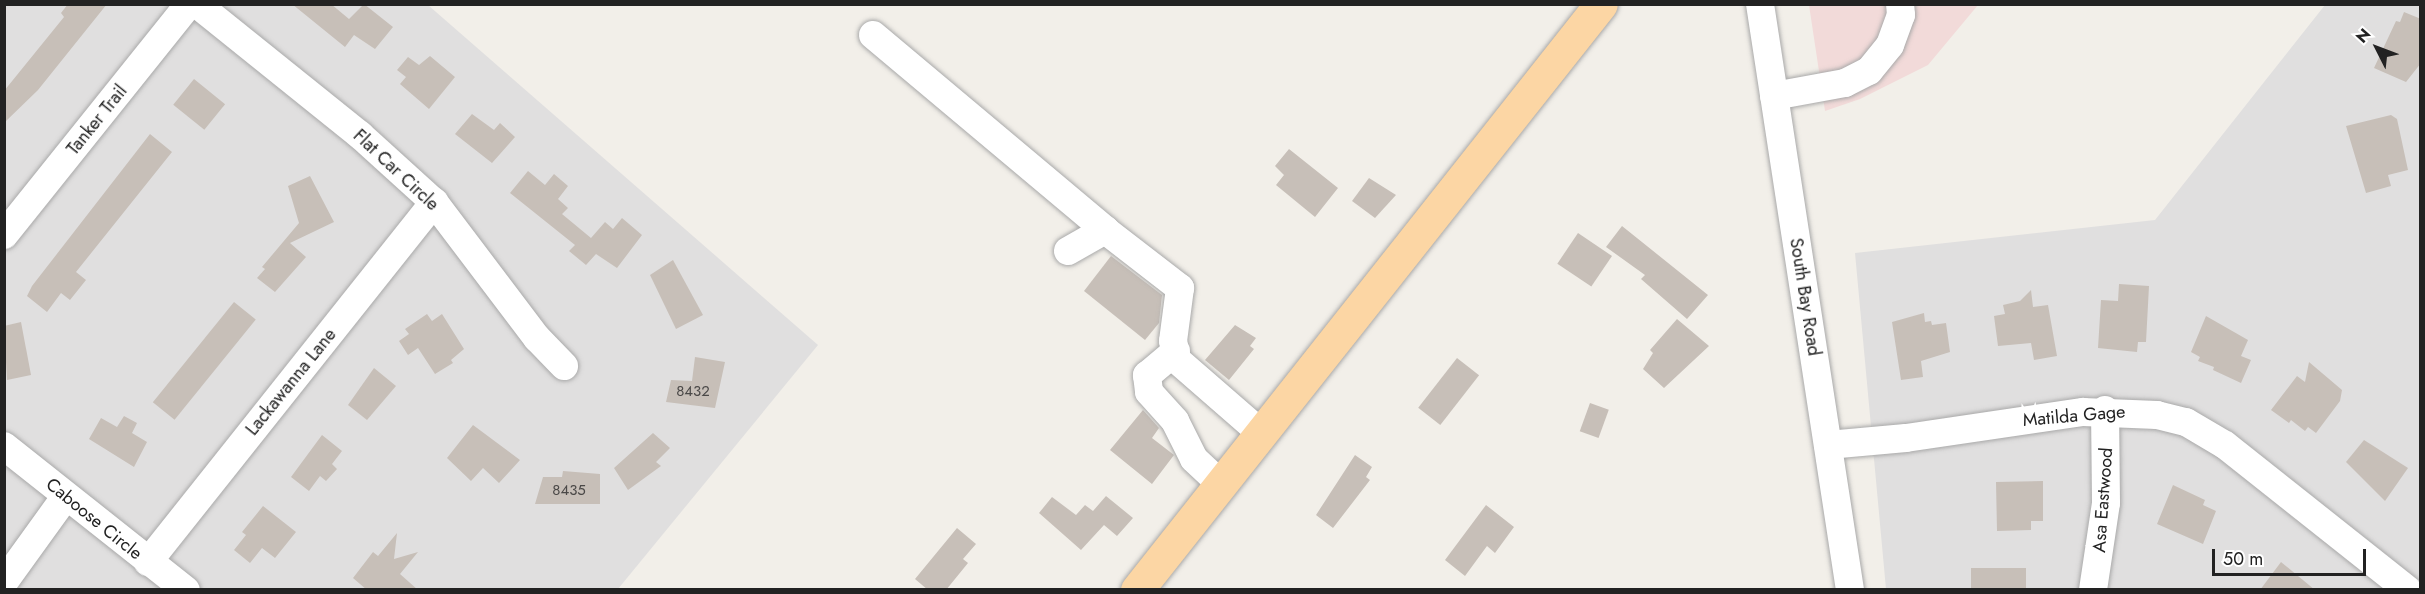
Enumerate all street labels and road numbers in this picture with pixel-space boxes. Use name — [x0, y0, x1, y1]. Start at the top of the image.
street label: Tanker Trail — [62, 81, 132, 159]
street label: Flat Car Circle — [349, 125, 443, 215]
street label: South Bay Road — [1785, 237, 1825, 357]
street label: Lackawanna Lane — [241, 324, 341, 440]
street label: Matilda Gage — [2022, 401, 2126, 431]
street label: Asa Eastwood — [2089, 447, 2117, 553]
street label: Caboose Circle — [41, 474, 147, 564]

